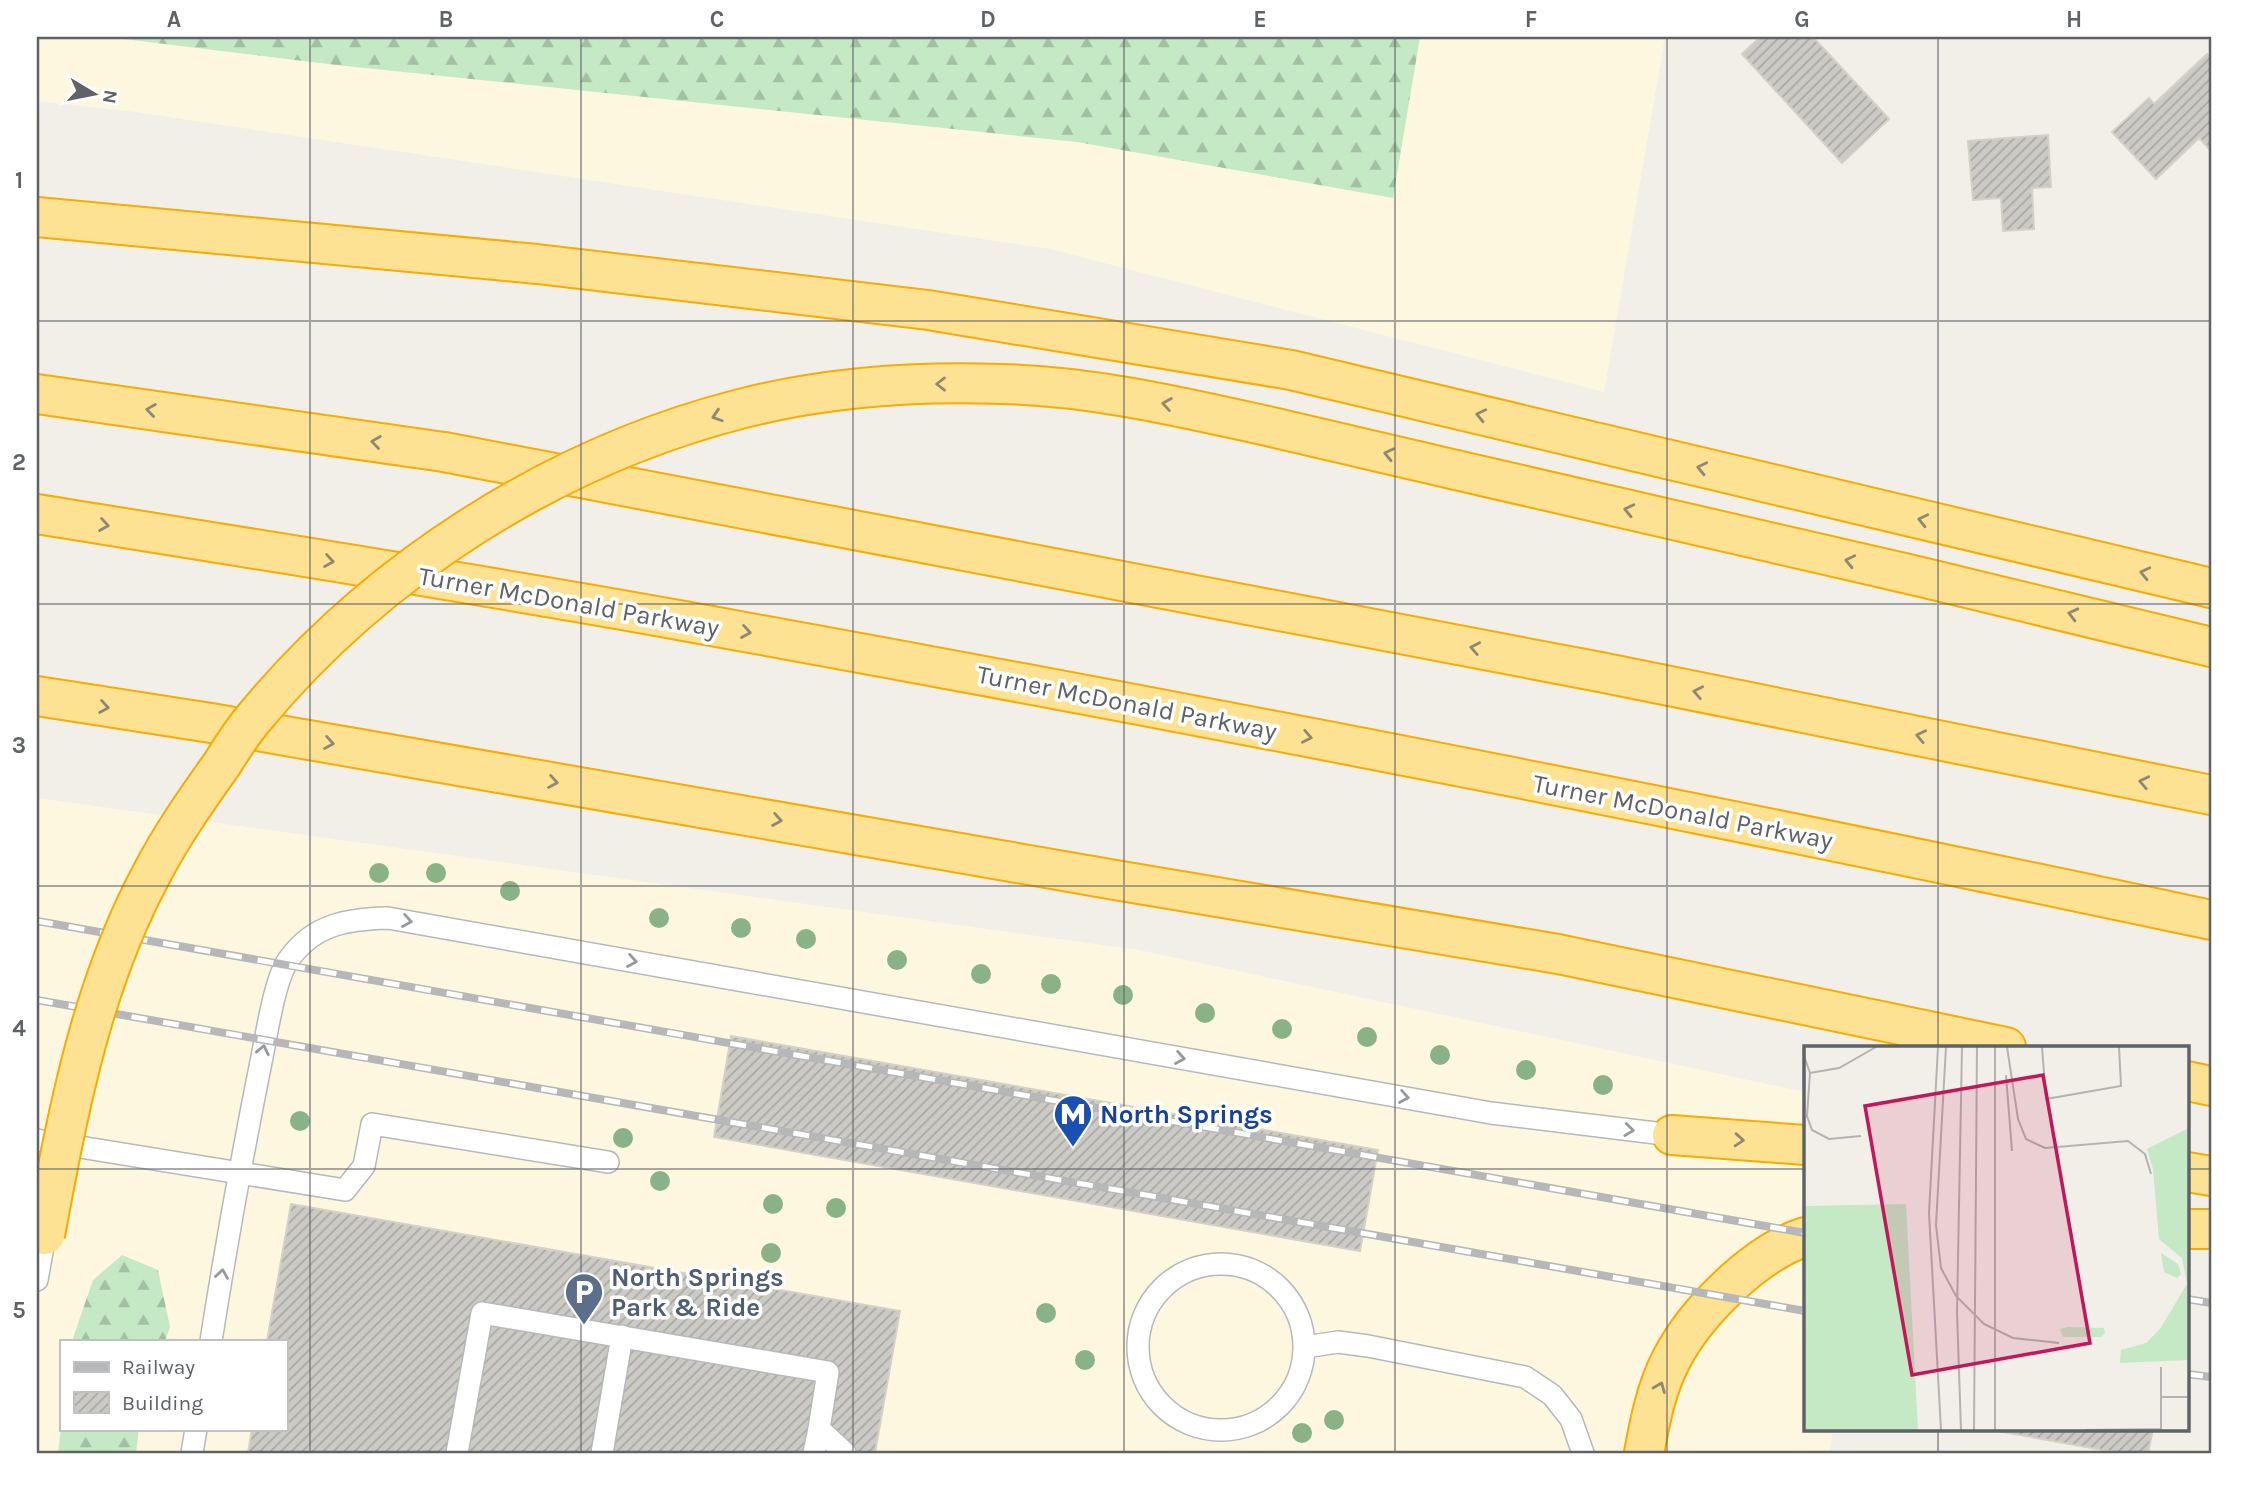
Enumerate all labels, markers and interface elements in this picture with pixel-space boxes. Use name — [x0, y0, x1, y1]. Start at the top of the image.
text: A — [167, 6, 181, 33]
text: B — [439, 6, 453, 33]
text: C — [710, 6, 724, 33]
text: D — [980, 6, 996, 33]
text: E — [1253, 6, 1267, 33]
text: F — [1525, 6, 1537, 33]
text: G — [1794, 6, 1810, 33]
text: H — [2066, 6, 2082, 33]
north arrow — [60, 60, 130, 130]
text: N — [98, 88, 122, 105]
text: 1 — [15, 167, 23, 194]
one-way arrow — [935, 376, 946, 392]
one-way arrow — [1161, 397, 1173, 412]
one-way arrow — [145, 403, 157, 418]
one-way arrow — [711, 408, 723, 423]
one-way arrow — [1475, 409, 1487, 423]
one-way arrow — [371, 435, 382, 450]
one-way arrow — [1383, 448, 1395, 463]
text: 2 — [12, 449, 26, 476]
one-way arrow — [1696, 462, 1708, 476]
one-way arrow — [1623, 503, 1635, 518]
one-way arrow — [1918, 514, 1930, 528]
one-way arrow — [98, 517, 110, 532]
one-way arrow — [323, 553, 335, 568]
one-way arrow — [1844, 554, 1856, 569]
street label: Turner McDonald Parkway — [416, 560, 722, 644]
one-way arrow — [2139, 566, 2151, 581]
one-way arrow — [2068, 608, 2080, 622]
one-way arrow — [740, 624, 752, 639]
one-way arrow — [1469, 641, 1481, 656]
street label: Turner McDonald Parkway — [975, 659, 1279, 747]
one-way arrow — [1692, 685, 1704, 700]
one-way arrow — [98, 699, 110, 714]
one-way arrow — [1301, 729, 1313, 744]
one-way arrow — [1915, 730, 1927, 745]
text: 3 — [12, 732, 26, 759]
one-way arrow — [323, 735, 335, 750]
street label: Turner McDonald Parkway — [1531, 768, 1835, 856]
one-way arrow — [547, 773, 559, 788]
one-way arrow — [2138, 775, 2150, 790]
one-way arrow — [771, 812, 783, 827]
one-way arrow — [401, 913, 413, 928]
one-way arrow — [626, 953, 637, 968]
text: 4 — [12, 1015, 26, 1042]
one-way arrow — [255, 1044, 270, 1056]
inset map — [1804, 1046, 2188, 1430]
one-way arrow — [1173, 1049, 1185, 1064]
one-way arrow — [1397, 1089, 1409, 1104]
metro station icon: North Springs — [1052, 1093, 1094, 1148]
place label: North Springs — [1100, 1099, 1273, 1130]
one-way arrow — [1623, 1122, 1634, 1137]
one-way arrow — [1734, 1132, 1745, 1147]
place label: North Springs Park & Ride — [611, 1262, 784, 1323]
one-way arrow — [214, 1268, 229, 1280]
parking icon: North Springs Park & Ride — [563, 1271, 605, 1326]
text: 5 — [12, 1297, 26, 1324]
legend — [60, 1340, 287, 1430]
text: Railway — [122, 1355, 195, 1379]
one-way arrow — [1652, 1382, 1666, 1394]
text: Building — [122, 1391, 203, 1415]

